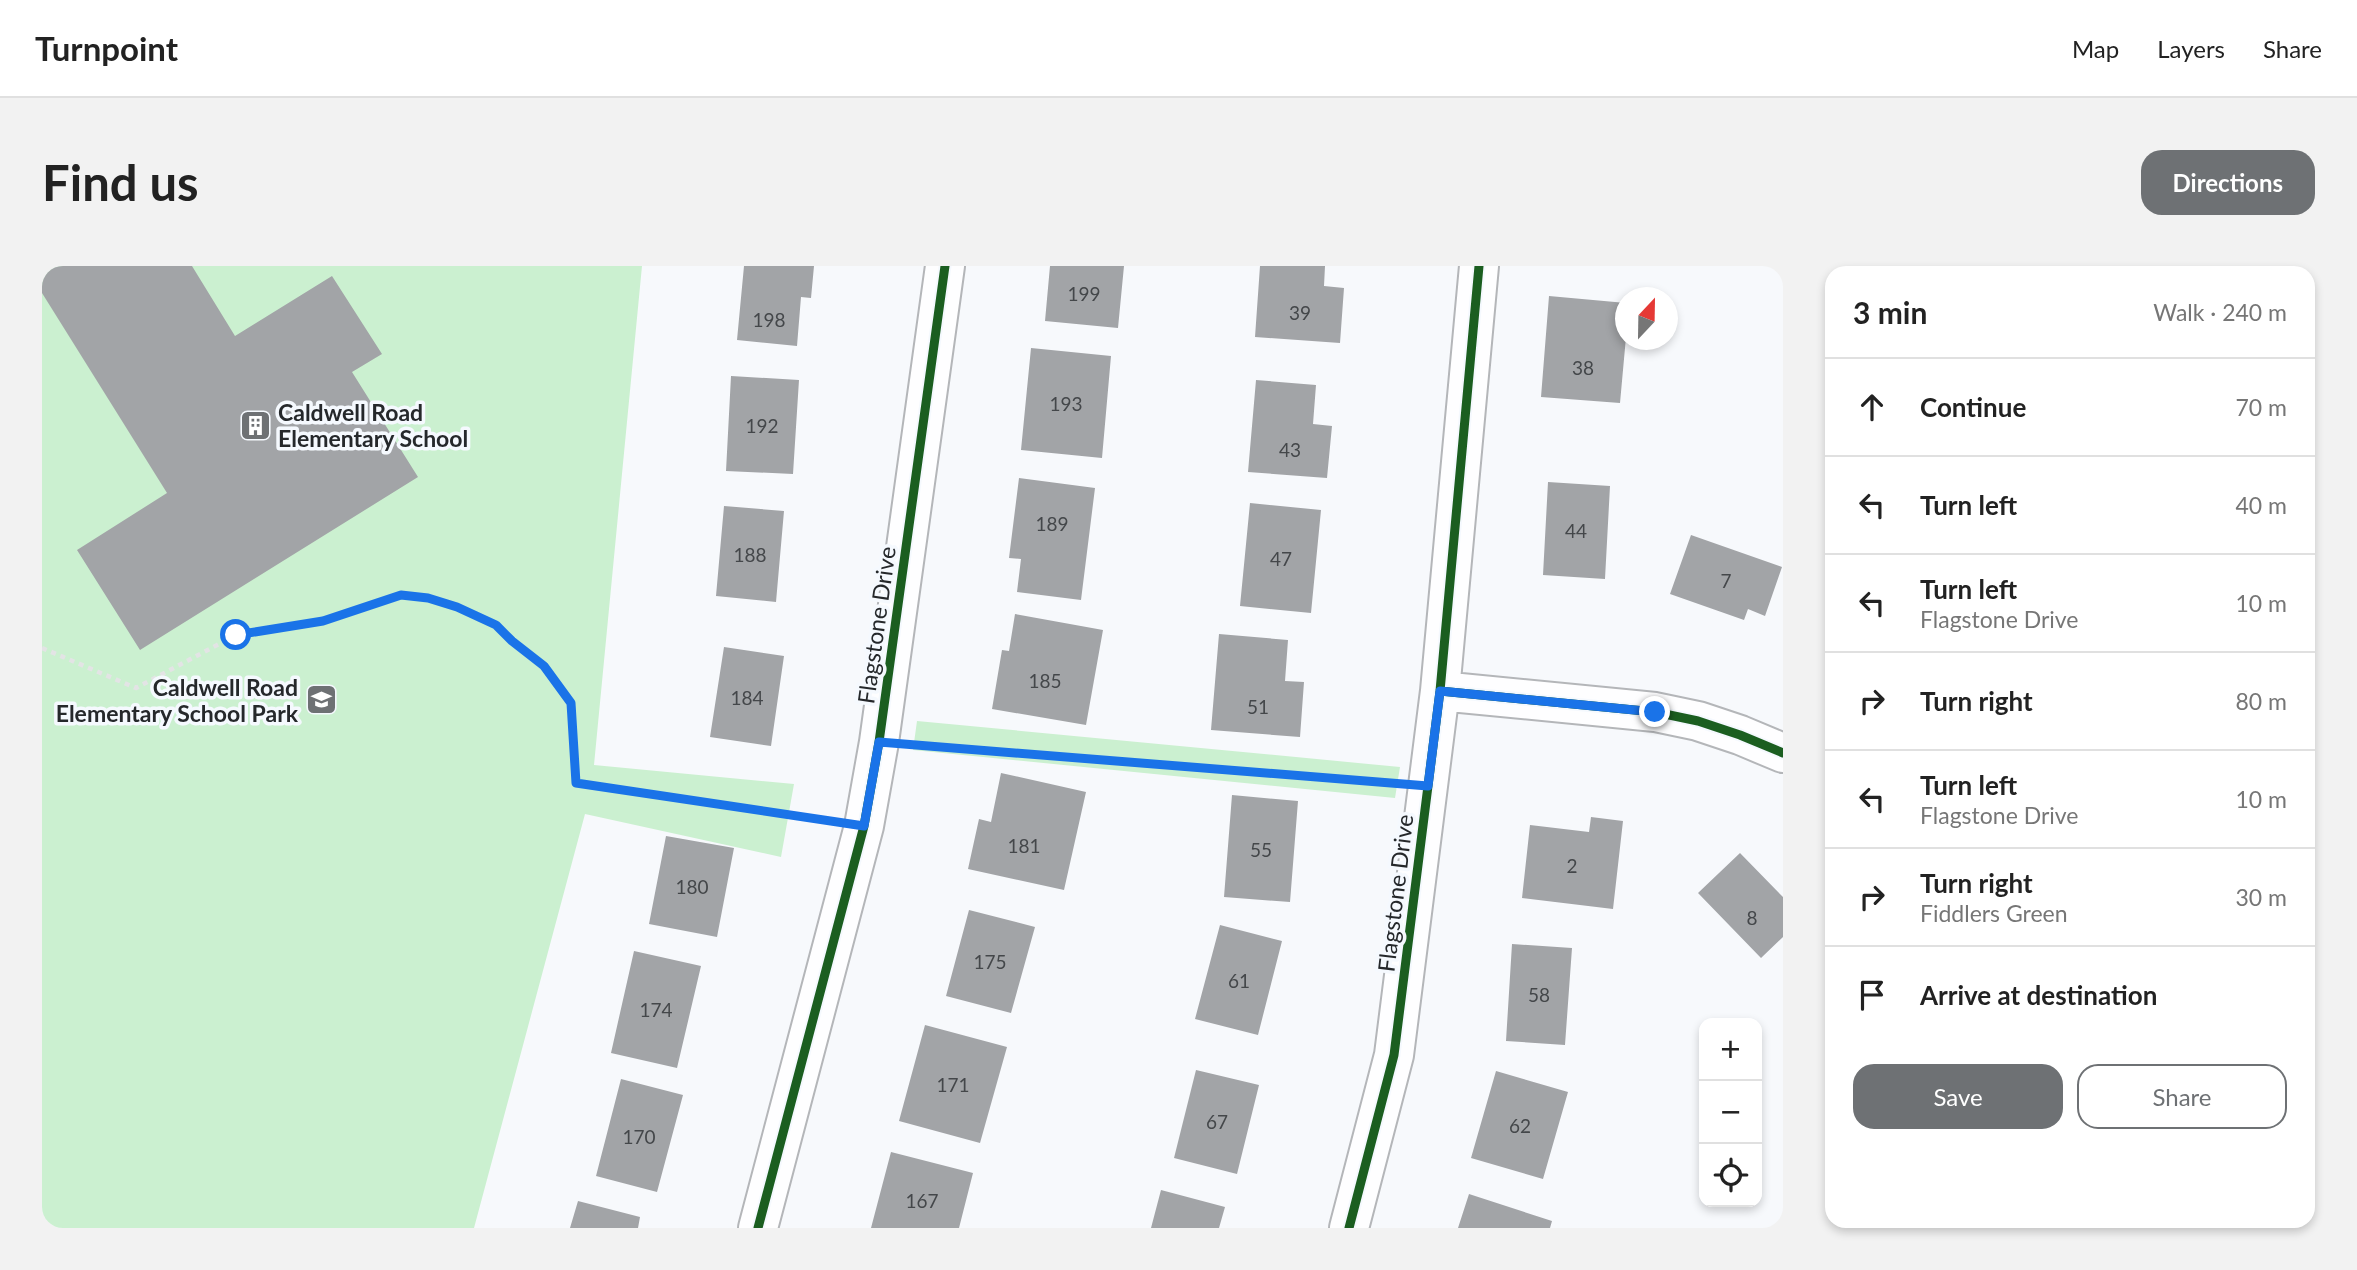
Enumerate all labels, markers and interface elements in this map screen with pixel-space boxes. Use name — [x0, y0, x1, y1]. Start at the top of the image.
text: Turnpoint — [35, 28, 178, 68]
text: Map — [2072, 34, 2119, 63]
text: Layers — [2157, 34, 2225, 63]
text: Share — [2263, 34, 2322, 63]
button: Directions — [2141, 150, 2315, 215]
text: Find us — [42, 153, 199, 211]
house number: 199 — [1067, 282, 1101, 305]
north arrow — [1615, 287, 1678, 350]
text: 3 min — [1853, 294, 1927, 330]
text: Walk · 240 m — [2153, 298, 2287, 326]
house number: 39 — [1289, 301, 1311, 324]
house number: 198 — [752, 308, 786, 331]
house number: 38 — [1572, 356, 1594, 379]
icon: ahead — [1853, 388, 1891, 426]
text: Continue — [1920, 391, 2026, 423]
house number: 193 — [1049, 392, 1083, 415]
text: 70 m — [2236, 393, 2287, 421]
place label: Caldwell Road Elementary School — [278, 398, 468, 452]
building icon: Caldwell Road Elementary School — [238, 408, 272, 442]
house number: 192 — [745, 414, 779, 437]
house number: 43 — [1279, 438, 1301, 461]
icon: left — [1853, 486, 1891, 524]
text: Turn left — [1920, 489, 2017, 521]
text: 40 m — [2236, 491, 2287, 519]
house number: 189 — [1035, 512, 1069, 535]
house number: 44 — [1565, 519, 1587, 542]
house number: 188 — [733, 543, 767, 566]
street label: Flagstone Drive — [851, 545, 901, 705]
house number: 47 — [1270, 547, 1292, 570]
house number: 7 — [1720, 569, 1732, 592]
text: Turn left — [1920, 573, 2017, 605]
icon: left — [1853, 584, 1891, 622]
text: 10 m — [2236, 589, 2287, 617]
text: Flagstone Drive — [1920, 605, 2079, 633]
route start — [220, 619, 251, 650]
house number: 185 — [1028, 669, 1062, 692]
place label: Caldwell Road Elementary School Park — [56, 673, 299, 727]
icon: right — [1853, 682, 1891, 720]
school or university icon: Caldwell Road Elementary School Park — [304, 683, 338, 717]
text: Turn right — [1920, 685, 2033, 717]
house number: 184 — [730, 686, 764, 709]
text: 80 m — [2236, 687, 2287, 715]
house number: 51 — [1247, 695, 1269, 718]
route end — [1639, 696, 1670, 727]
text: Turn left — [1920, 769, 2017, 801]
icon: left — [1853, 780, 1891, 818]
text: 10 m — [2236, 785, 2287, 813]
text: Flagstone Drive — [1920, 801, 2079, 829]
street label: Flagstone Drive — [1371, 813, 1419, 973]
house number: 181 — [1007, 834, 1041, 857]
house number: 55 — [1250, 838, 1272, 861]
house number: 2 — [1566, 854, 1578, 877]
text: Turn right — [1920, 867, 2033, 899]
house number: 180 — [675, 875, 709, 898]
icon: right — [1853, 878, 1891, 916]
text: 30 m — [2236, 883, 2287, 911]
text: Fiddlers Green — [1920, 899, 2068, 927]
house number: 8 — [1746, 906, 1758, 929]
house number: 175 — [973, 950, 1007, 973]
house number: 61 — [1228, 969, 1250, 992]
icon: arrive — [1853, 976, 1891, 1014]
text: Arrive at destination — [1920, 979, 2157, 1011]
house number: 58 — [1528, 983, 1550, 1006]
house number: 174 — [639, 998, 673, 1021]
map controls — [1699, 1018, 1762, 1207]
button: + — [1699, 1018, 1762, 1081]
button: Save — [1853, 1064, 2063, 1129]
button: Share — [2077, 1064, 2287, 1129]
house number: 171 — [936, 1073, 970, 1096]
button: − — [1699, 1081, 1762, 1144]
house number: 67 — [1206, 1110, 1228, 1133]
house number: 62 — [1509, 1114, 1531, 1137]
house number: 170 — [622, 1125, 656, 1148]
button: locate — [1699, 1144, 1762, 1207]
house number: 167 — [905, 1189, 939, 1212]

